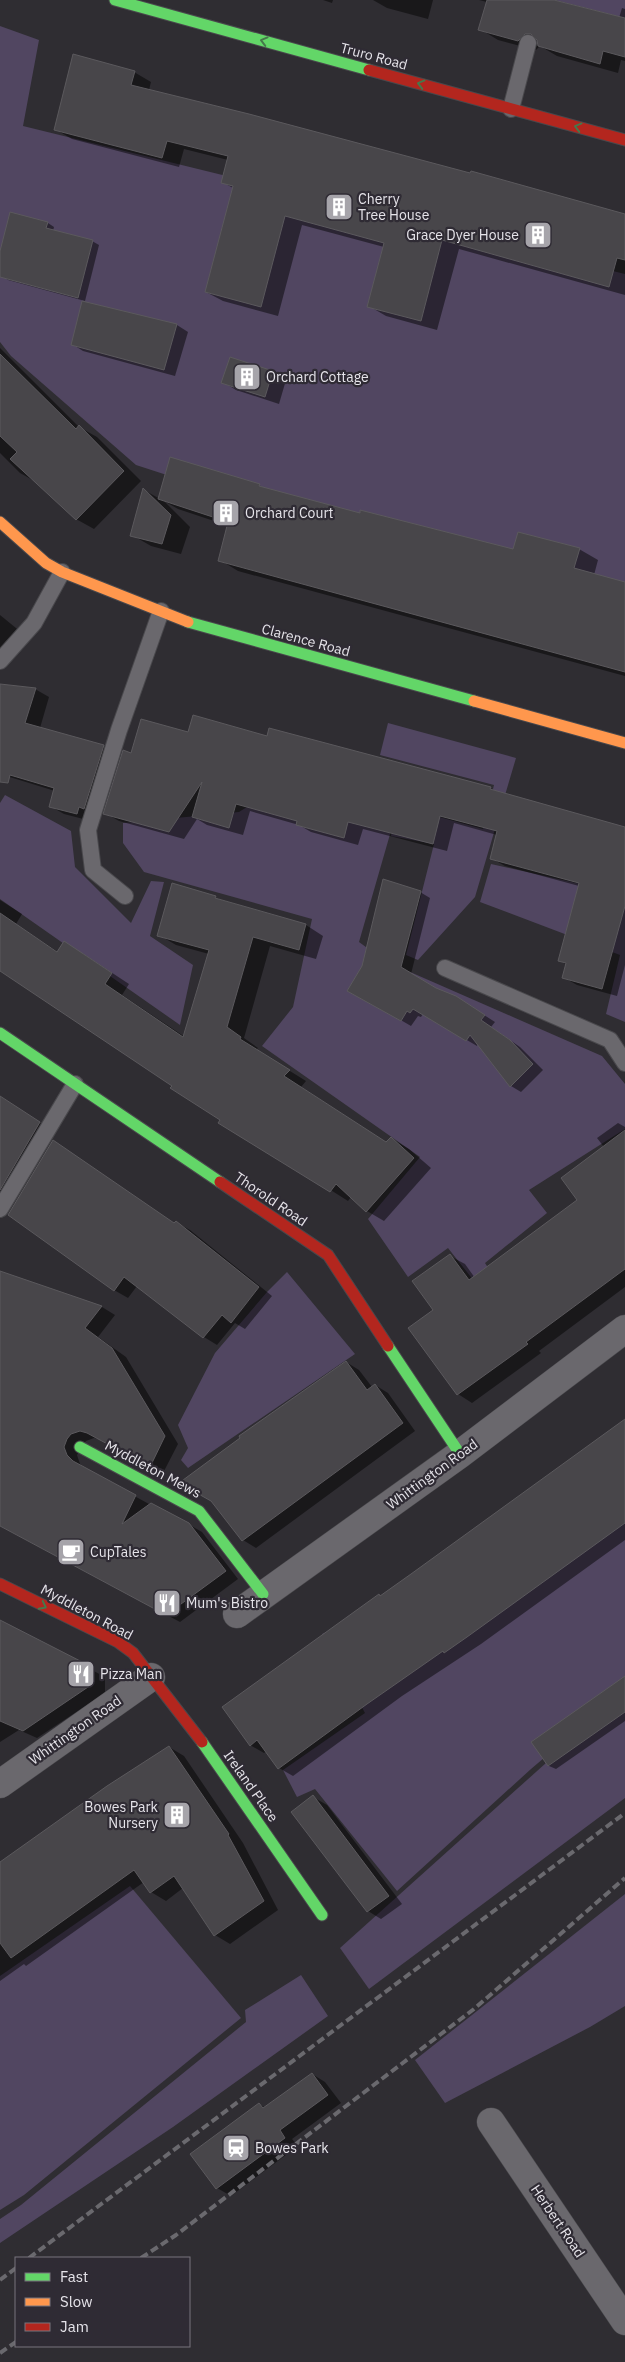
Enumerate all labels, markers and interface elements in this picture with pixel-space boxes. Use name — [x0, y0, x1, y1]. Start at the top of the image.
one-way arrow — [261, 37, 269, 47]
street label: Truro Road — [338, 38, 410, 74]
one-way arrow — [418, 80, 426, 90]
one-way arrow — [573, 122, 582, 133]
place label: Cherry Tree House — [358, 190, 430, 224]
building icon: Cherry Tree House — [324, 192, 354, 222]
building icon: Grace Dyer House — [523, 220, 553, 250]
place label: Grace Dyer House — [406, 226, 519, 244]
building icon: Orchard Cottage — [232, 362, 262, 392]
place label: Orchard Cottage — [266, 368, 369, 386]
building icon: Orchard Court — [211, 498, 241, 528]
place label: Orchard Court — [245, 504, 334, 522]
street label: Clarence Road — [260, 620, 352, 660]
street label: Thorold Road — [231, 1168, 311, 1230]
street label: Whittington Road — [383, 1435, 481, 1513]
street label: Myddleton Mews — [102, 1436, 204, 1502]
cafe icon: CupTales — [56, 1537, 86, 1567]
place label: CupTales — [90, 1543, 147, 1561]
street label: Myddleton Road — [38, 1580, 136, 1644]
restaurant icon: Mum's Bistro — [152, 1588, 182, 1618]
place label: Mum's Bistro — [186, 1594, 268, 1612]
one-way arrow — [38, 1600, 47, 1610]
restaurant icon: Pizza Man — [66, 1659, 96, 1689]
place label: Pizza Man — [100, 1665, 163, 1683]
street label: Whittington Road — [25, 1691, 125, 1769]
street label: Ireland Place — [220, 1747, 282, 1826]
place label: Bowes Park Nursery — [84, 1798, 159, 1832]
building icon: Bowes Park Nursery — [162, 1800, 192, 1830]
station icon: Bowes Park — [221, 2133, 251, 2163]
place label: Bowes Park — [255, 2139, 329, 2157]
street label: Herbert Road — [527, 2181, 589, 2261]
legend — [15, 2257, 190, 2347]
text: Fast — [60, 2267, 88, 2286]
text: Slow — [60, 2292, 93, 2311]
text: Jam — [60, 2317, 89, 2336]

